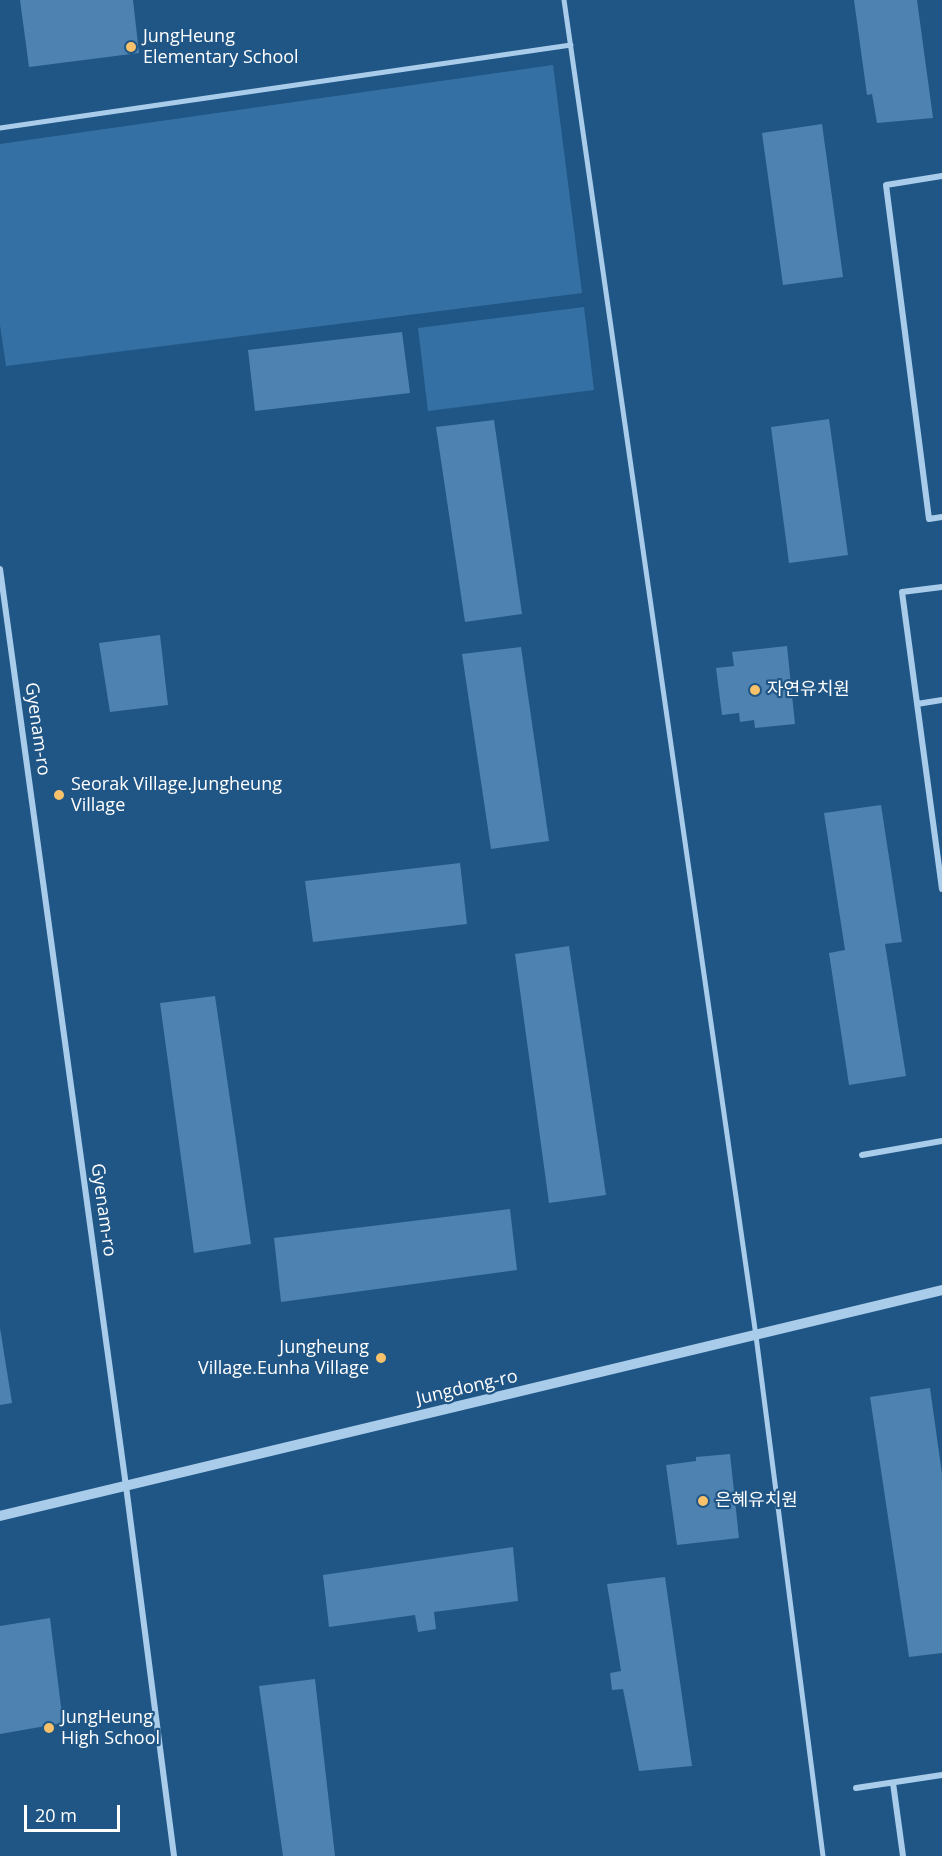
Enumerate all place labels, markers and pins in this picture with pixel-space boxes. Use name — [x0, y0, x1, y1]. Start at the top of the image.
place label: JungHeung Elementary School — [143, 26, 299, 68]
marker: JungHeung Elementary School — [124, 40, 138, 54]
place label: 자연유치원 — [767, 679, 850, 701]
marker: 자연유치원 — [748, 683, 762, 697]
place label: Seorak Village.Jungheung Village — [71, 774, 282, 816]
marker: Seorak Village.Jungheung Village — [52, 788, 66, 802]
place label: Jungheung Village.Eunha Village — [198, 1337, 369, 1380]
marker: Jungheung Village.Eunha Village — [374, 1351, 388, 1365]
place label: 은혜유치원 — [715, 1490, 798, 1512]
marker: 은혜유치원 — [696, 1494, 710, 1508]
place label: JungHeung High School — [61, 1707, 160, 1750]
marker: JungHeung High School — [42, 1721, 56, 1735]

